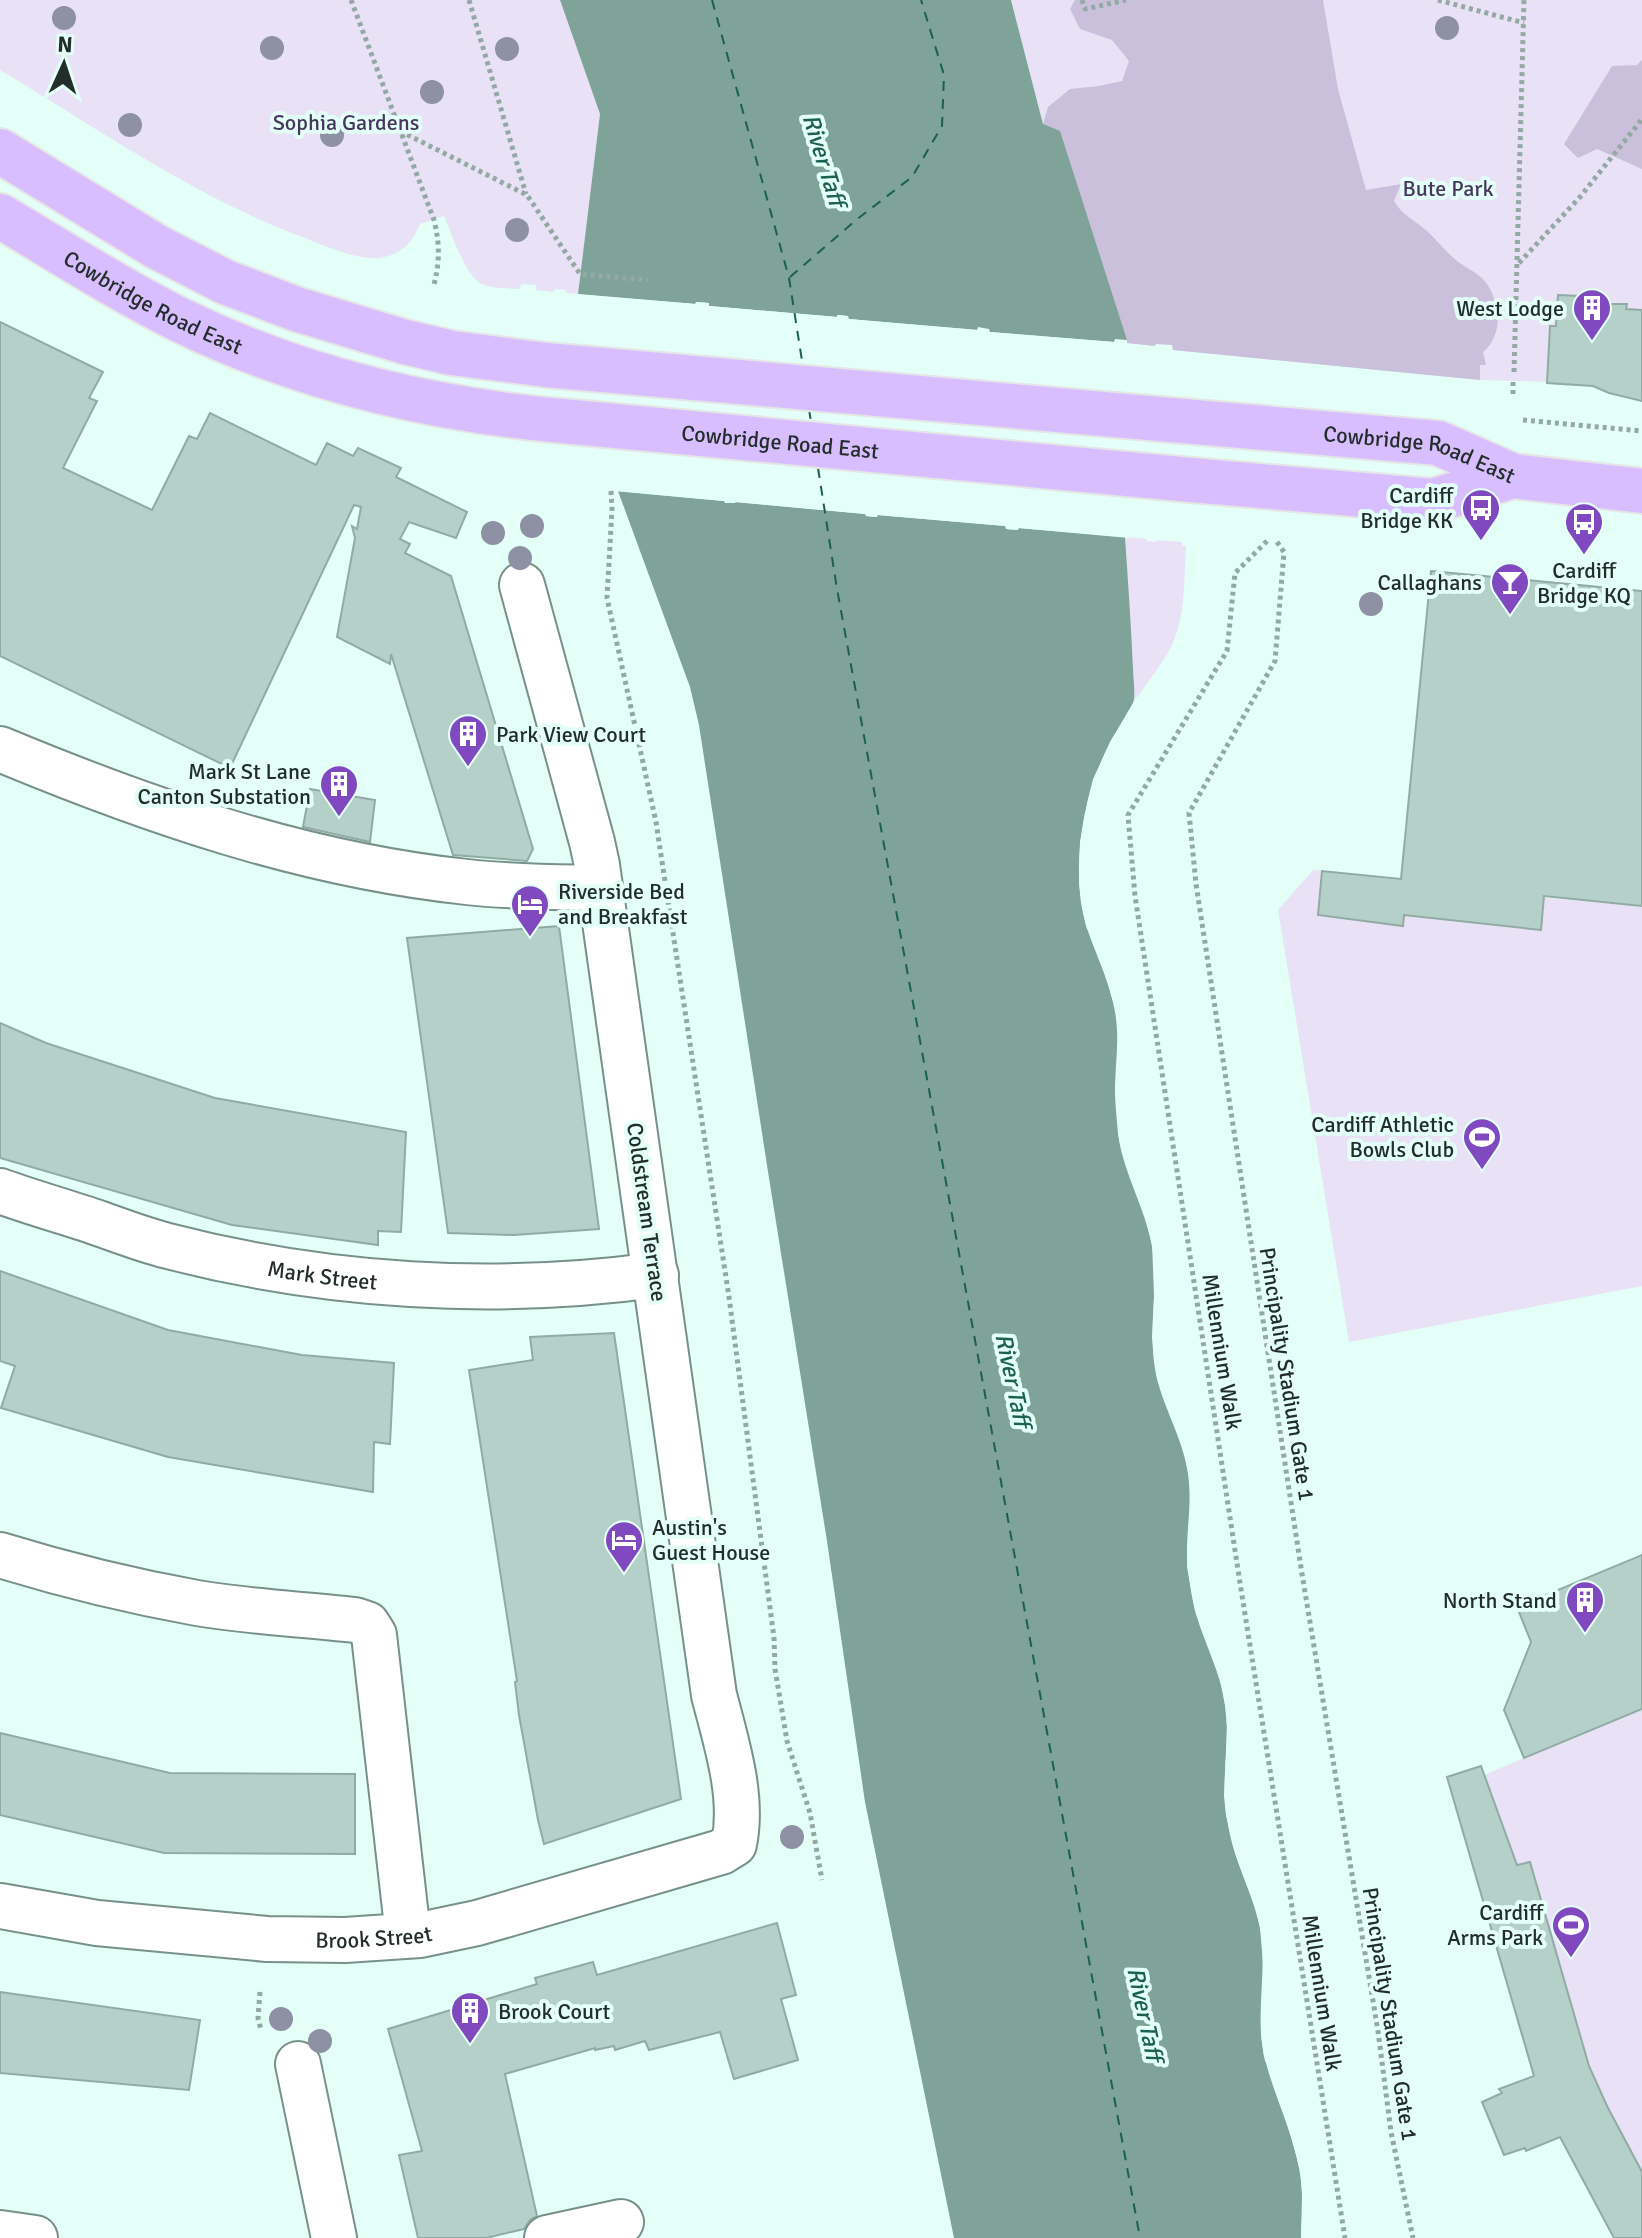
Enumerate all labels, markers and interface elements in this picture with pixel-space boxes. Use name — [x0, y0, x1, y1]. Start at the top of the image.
north arrow — [24, 24, 104, 104]
text: N — [57, 31, 73, 58]
park label: Sophia Gardens — [273, 109, 419, 136]
water label: River Taff — [796, 110, 854, 215]
park label: Bute Park — [1403, 175, 1493, 202]
street label: Cowbridge Road East — [59, 244, 247, 360]
building icon: West Lodge — [1571, 287, 1613, 342]
place label: West Lodge — [1456, 295, 1564, 322]
street label: Cowbridge Road East — [680, 419, 880, 464]
street label: Cowbridge Road East — [1322, 420, 1520, 489]
place label: Cardiff Bridge KK — [1360, 482, 1454, 534]
bus stop icon: Cardiff Bridge KK — [1460, 487, 1502, 542]
bus stop icon: Cardiff Bridge KQ — [1563, 501, 1605, 556]
place label: Cardiff Bridge KQ — [1537, 557, 1631, 609]
bar icon: Callaghans — [1489, 561, 1531, 616]
place label: Callaghans — [1378, 569, 1482, 596]
building icon: Park View Court — [447, 713, 489, 768]
place label: Park View Court — [496, 721, 646, 748]
place label: Mark St Lane Canton Substation — [138, 758, 311, 810]
building icon: Mark St Lane Canton Substation — [318, 763, 360, 818]
place label: Riverside Bed and Breakfast — [558, 878, 688, 930]
hotel icon: Riverside Bed and Breakfast — [509, 883, 551, 938]
place label: Cardiff Athletic Bowls Club — [1311, 1111, 1454, 1163]
sports icon: Cardiff Athletic Bowls Club — [1461, 1116, 1503, 1171]
street label: Coldstream Terrace — [621, 1121, 673, 1303]
street label: Principality Stadium Gate 1 — [1254, 1245, 1320, 1503]
street label: Mark Street — [266, 1254, 379, 1295]
street label: Millennium Walk — [1196, 1272, 1248, 1432]
water label: River Taff — [988, 1330, 1039, 1435]
place label: Austin's Guest House — [652, 1514, 770, 1566]
hotel icon: Austin's Guest House — [603, 1519, 645, 1574]
building icon: North Stand — [1564, 1579, 1606, 1634]
place label: North Stand — [1443, 1587, 1557, 1614]
street label: Principality Stadium Gate 1 — [1357, 1885, 1423, 2143]
place label: Cardiff Arms Park — [1447, 1899, 1544, 1951]
sports icon: Cardiff Arms Park — [1550, 1904, 1592, 1959]
street label: Millennium Walk — [1296, 1913, 1348, 2073]
street label: Brook Street — [315, 1919, 435, 1954]
water label: River Taff — [1120, 1964, 1171, 2069]
building icon: Brook Court — [449, 1990, 491, 2045]
place label: Brook Court — [498, 1998, 611, 2025]

